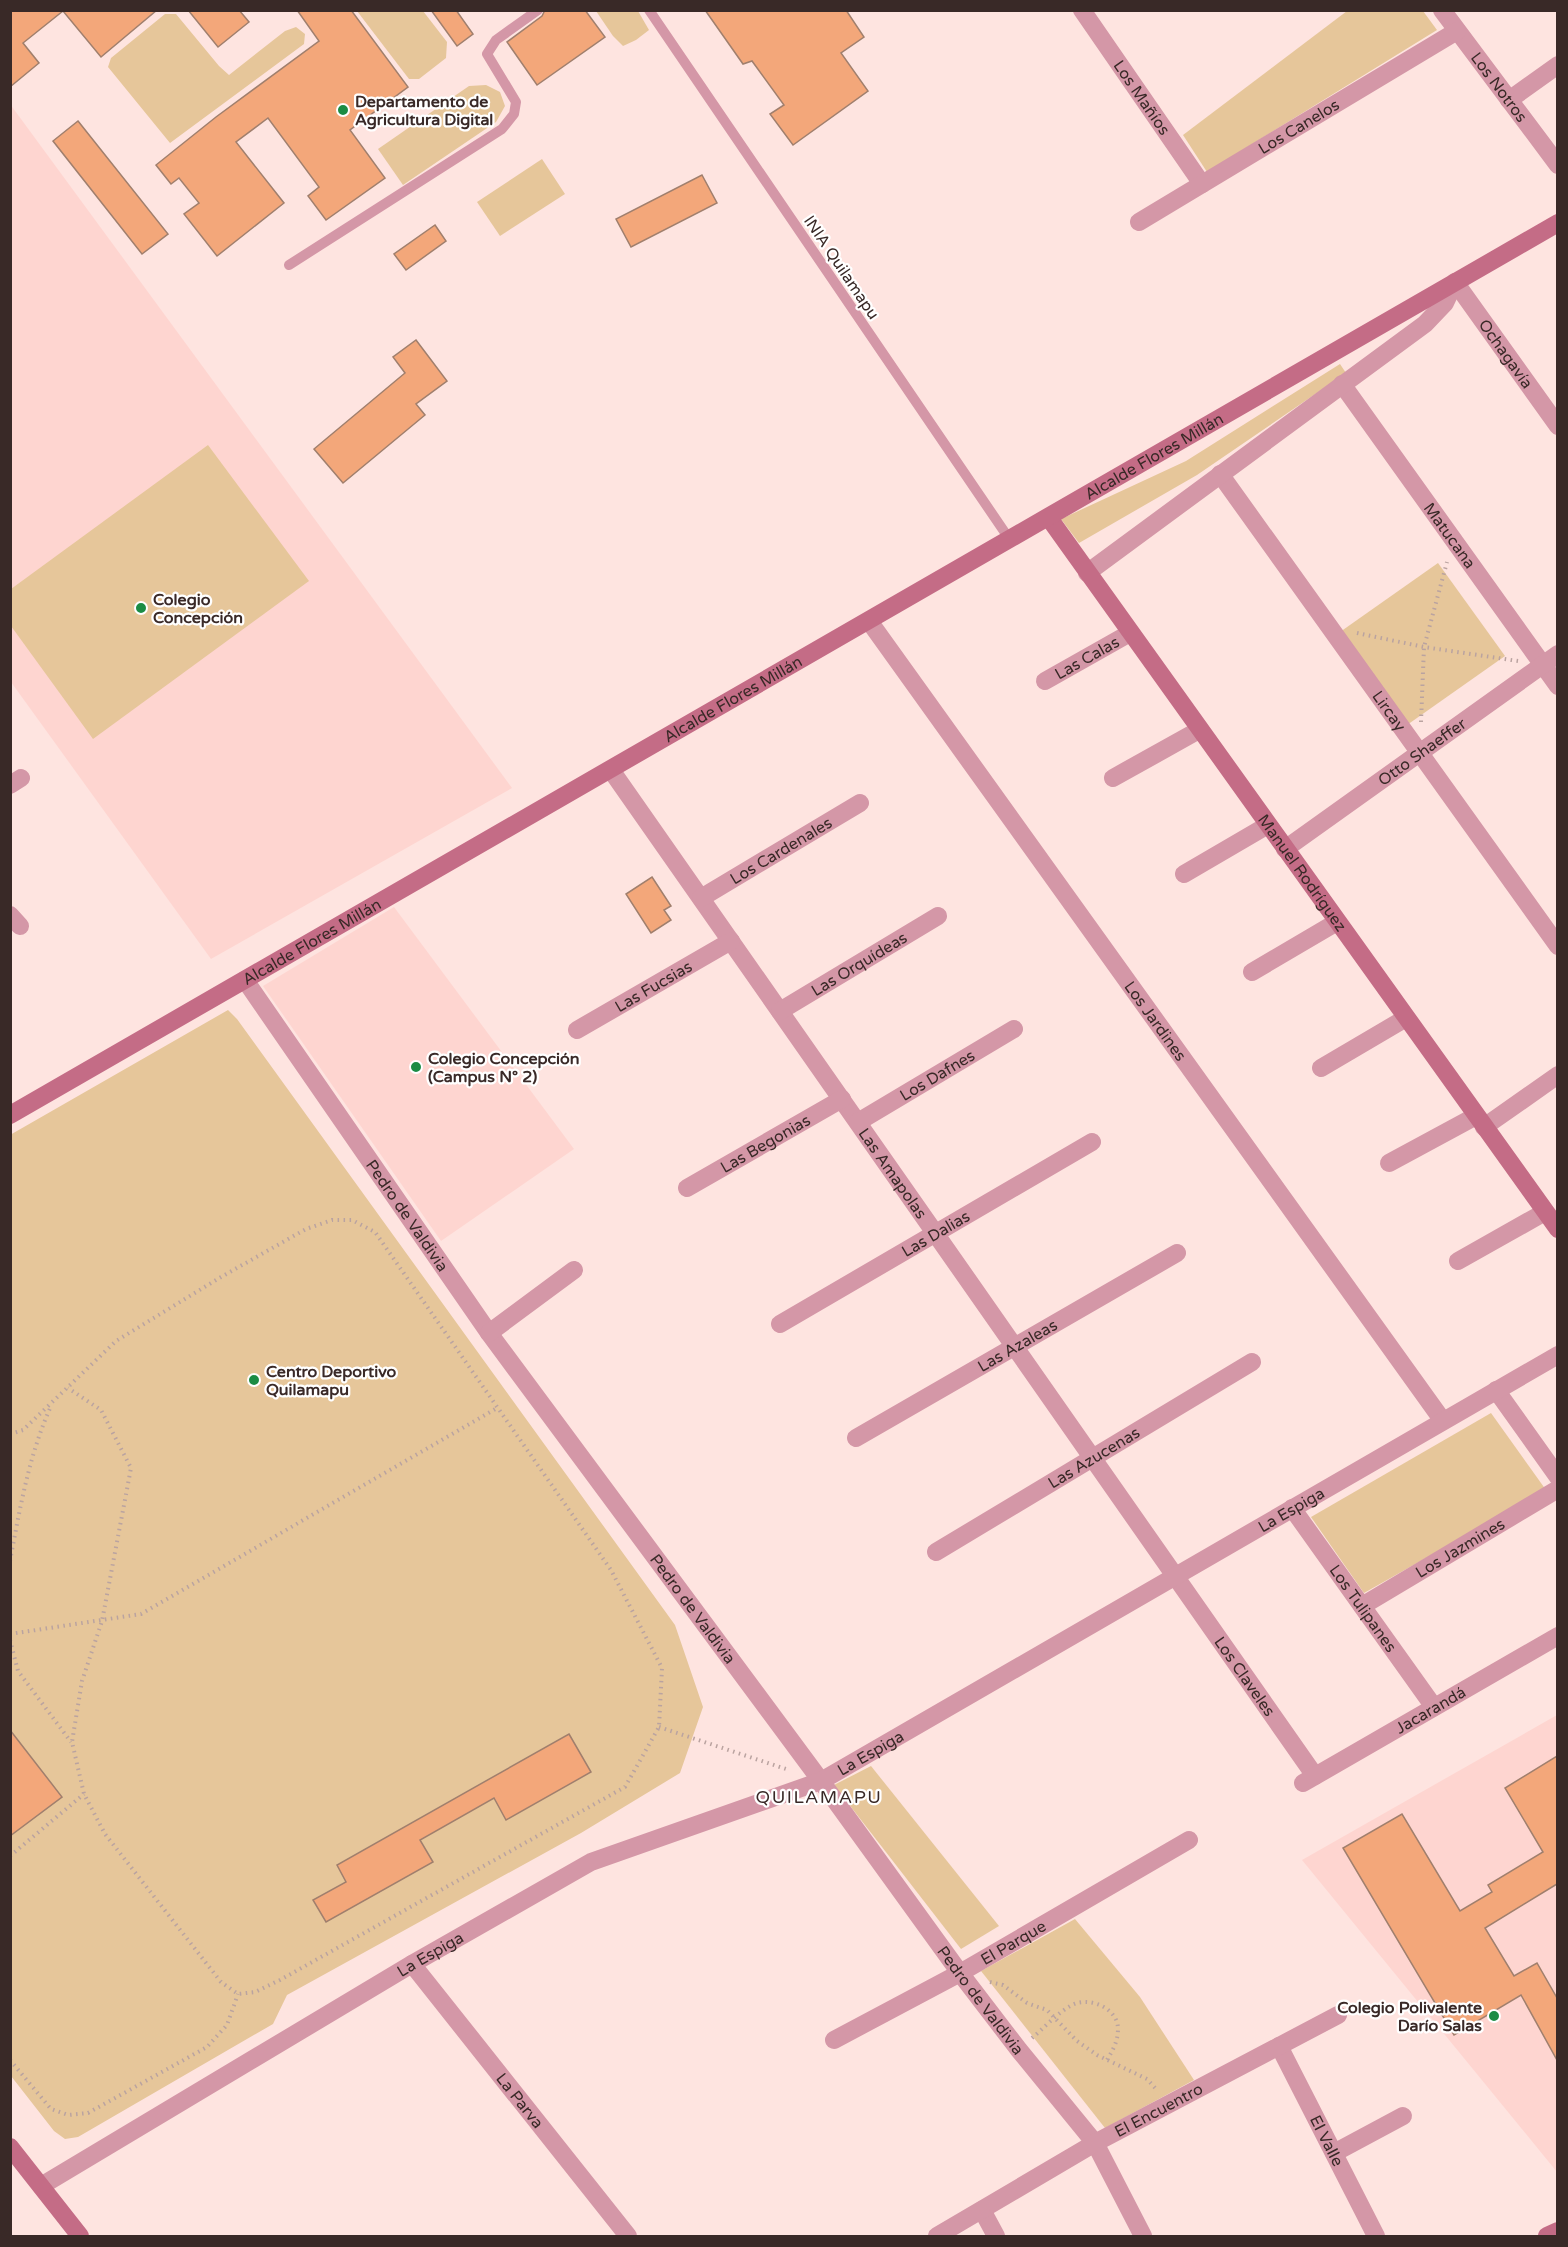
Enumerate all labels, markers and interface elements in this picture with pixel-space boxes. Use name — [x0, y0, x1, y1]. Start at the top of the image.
street label: Los Notros — [1466, 48, 1531, 126]
street label: Los Mañíos — [1109, 57, 1174, 139]
place label: Departamento de Agricultura Digital — [355, 92, 493, 130]
street label: Los Canelos — [1255, 95, 1343, 159]
marker: Departamento de Agricultura Digital — [336, 103, 350, 117]
street label: INIA Quilamapu — [799, 212, 883, 323]
street label: Ochagavía — [1474, 316, 1537, 393]
street label: Alcalde Flores Millán — [1081, 409, 1227, 505]
street label: Matucana — [1419, 499, 1480, 573]
place label: Colegio Concepción — [153, 590, 243, 628]
marker: Colegio Concepción — [134, 601, 148, 615]
street label: Las Calas — [1052, 632, 1123, 684]
street label: Alcalde Flores Millán — [660, 652, 806, 747]
street label: Lircay — [1367, 687, 1410, 736]
street label: Otto Shaeffer — [1374, 713, 1471, 790]
street label: Manuel Rodríguez — [1253, 811, 1351, 936]
street label: Los Cardenales — [727, 813, 836, 889]
street label: Alcalde Flores Millán — [239, 894, 385, 990]
street label: Las Orquídeas — [808, 928, 911, 1001]
street label: Las Fucsias — [612, 957, 696, 1017]
street label: Los Jardines — [1120, 977, 1190, 1065]
street label: Los Dafnes — [896, 1046, 979, 1106]
place label: Colegio Concepción (Campus N° 2) — [428, 1049, 580, 1087]
marker: Colegio Concepción (Campus N° 2) — [409, 1060, 423, 1074]
street label: Las Begonias — [717, 1110, 814, 1178]
street label: Las Amapolas — [854, 1124, 931, 1223]
street label: Pedro de Valdivia — [361, 1156, 452, 1276]
street label: Las Dalias — [898, 1206, 974, 1262]
street label: Las Azaleas — [974, 1315, 1061, 1377]
place label: Centro Deportivo Quilamapu — [266, 1362, 397, 1400]
marker: Centro Deportivo Quilamapu — [247, 1373, 261, 1387]
street label: Las Azucenas — [1045, 1423, 1144, 1493]
street label: La Espiga — [1255, 1483, 1328, 1537]
street label: Los Jazmines — [1412, 1514, 1509, 1583]
street label: Pedro de Valdivia — [645, 1550, 740, 1668]
street label: Los Tulipanes — [1325, 1561, 1401, 1656]
street label: Los Claveles — [1209, 1633, 1279, 1721]
street label: Jacarandá — [1392, 1682, 1470, 1739]
street label: La Espiga — [834, 1726, 907, 1780]
district label: QUILAMAPU — [756, 1786, 882, 1808]
street label: El Parque — [977, 1916, 1050, 1970]
street label: La Espiga — [394, 1928, 467, 1982]
street label: Pedro de Valdivia — [933, 1942, 1028, 2059]
place label: Colegio Polivalente Darío Salas — [1337, 1998, 1482, 2036]
marker: Colegio Polivalente Darío Salas — [1487, 2009, 1501, 2023]
street label: La Parva — [491, 2069, 548, 2133]
street label: El Encuentro — [1111, 2079, 1206, 2142]
street label: El Valle — [1305, 2112, 1348, 2170]

